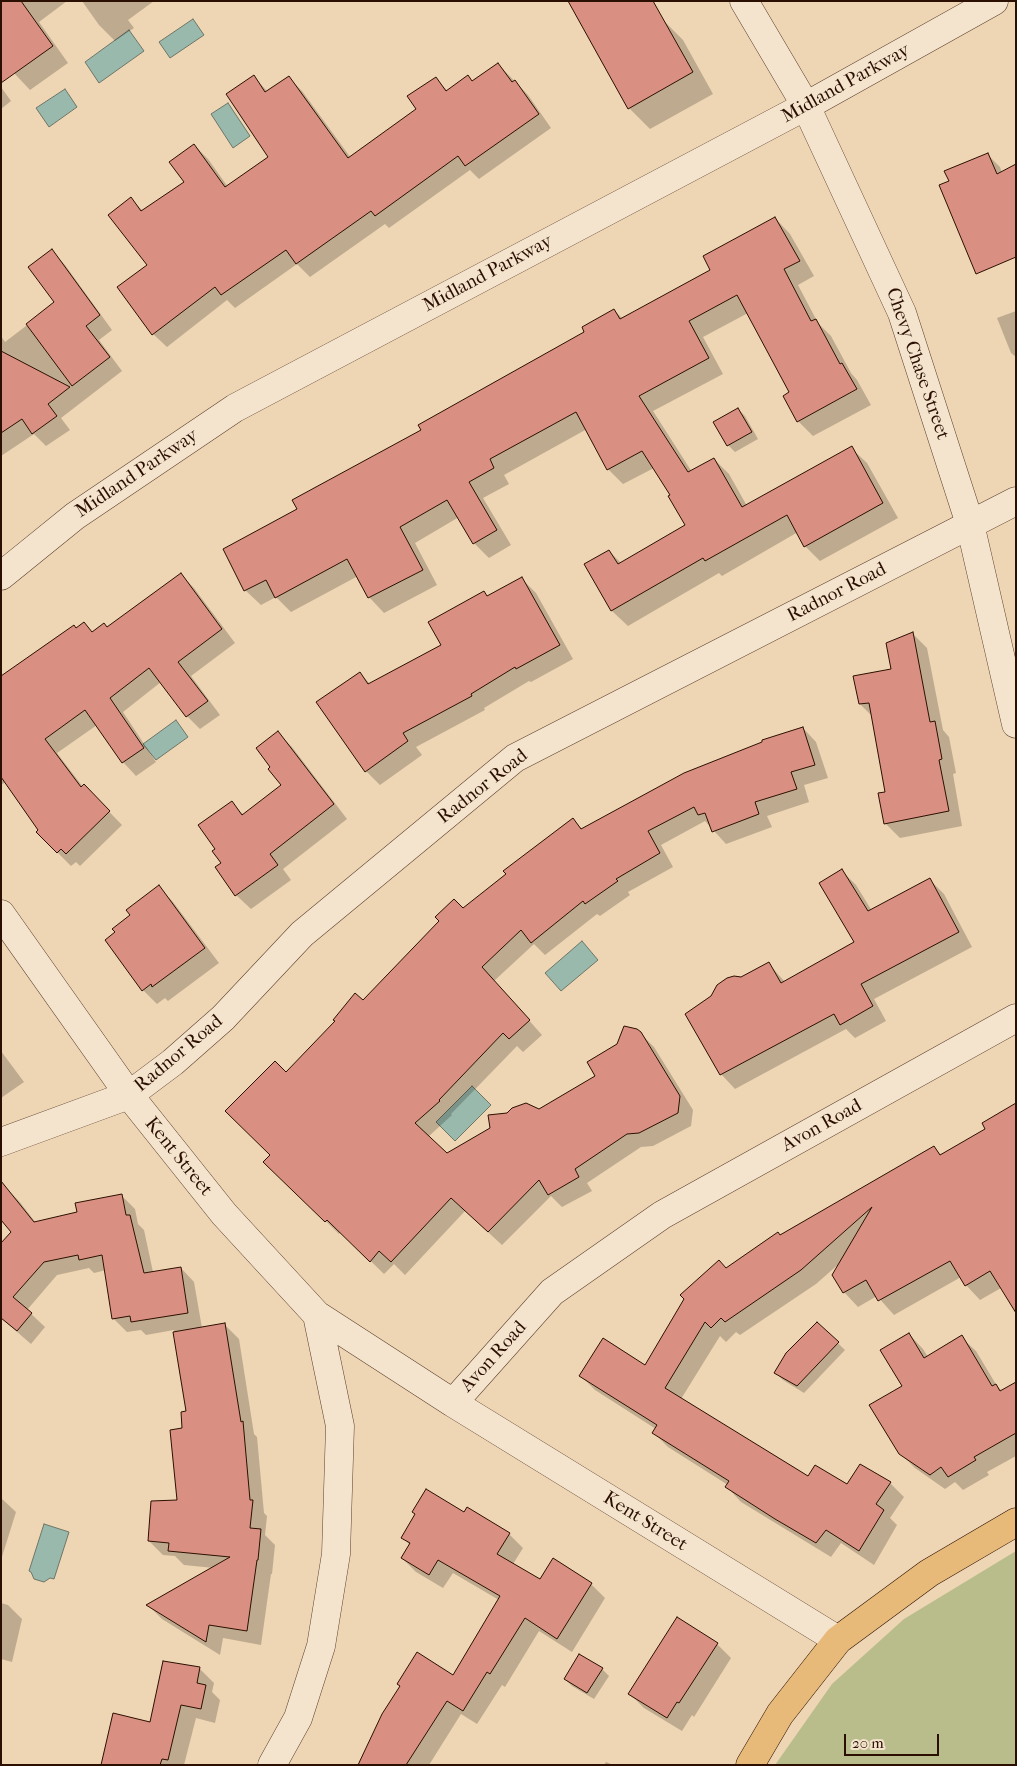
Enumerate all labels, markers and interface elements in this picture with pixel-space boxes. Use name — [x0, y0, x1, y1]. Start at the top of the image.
street label: Midland Parkway — [778, 39, 914, 129]
street label: Midland Parkway — [420, 230, 556, 318]
street label: Chevy Chase Street — [880, 285, 954, 443]
street label: Midland Parkway — [71, 425, 203, 523]
street label: Radnor Road — [784, 558, 890, 628]
street label: Radnor Road — [433, 745, 533, 829]
street label: Radnor Road — [130, 1011, 228, 1097]
street label: Avon Road — [778, 1095, 866, 1157]
street label: Kent Street — [139, 1113, 217, 1201]
street label: Avon Road — [456, 1317, 532, 1397]
street label: Kent Street — [599, 1487, 691, 1557]
scale bar — [847, 1724, 942, 1756]
text: 20 m — [852, 1734, 884, 1752]

